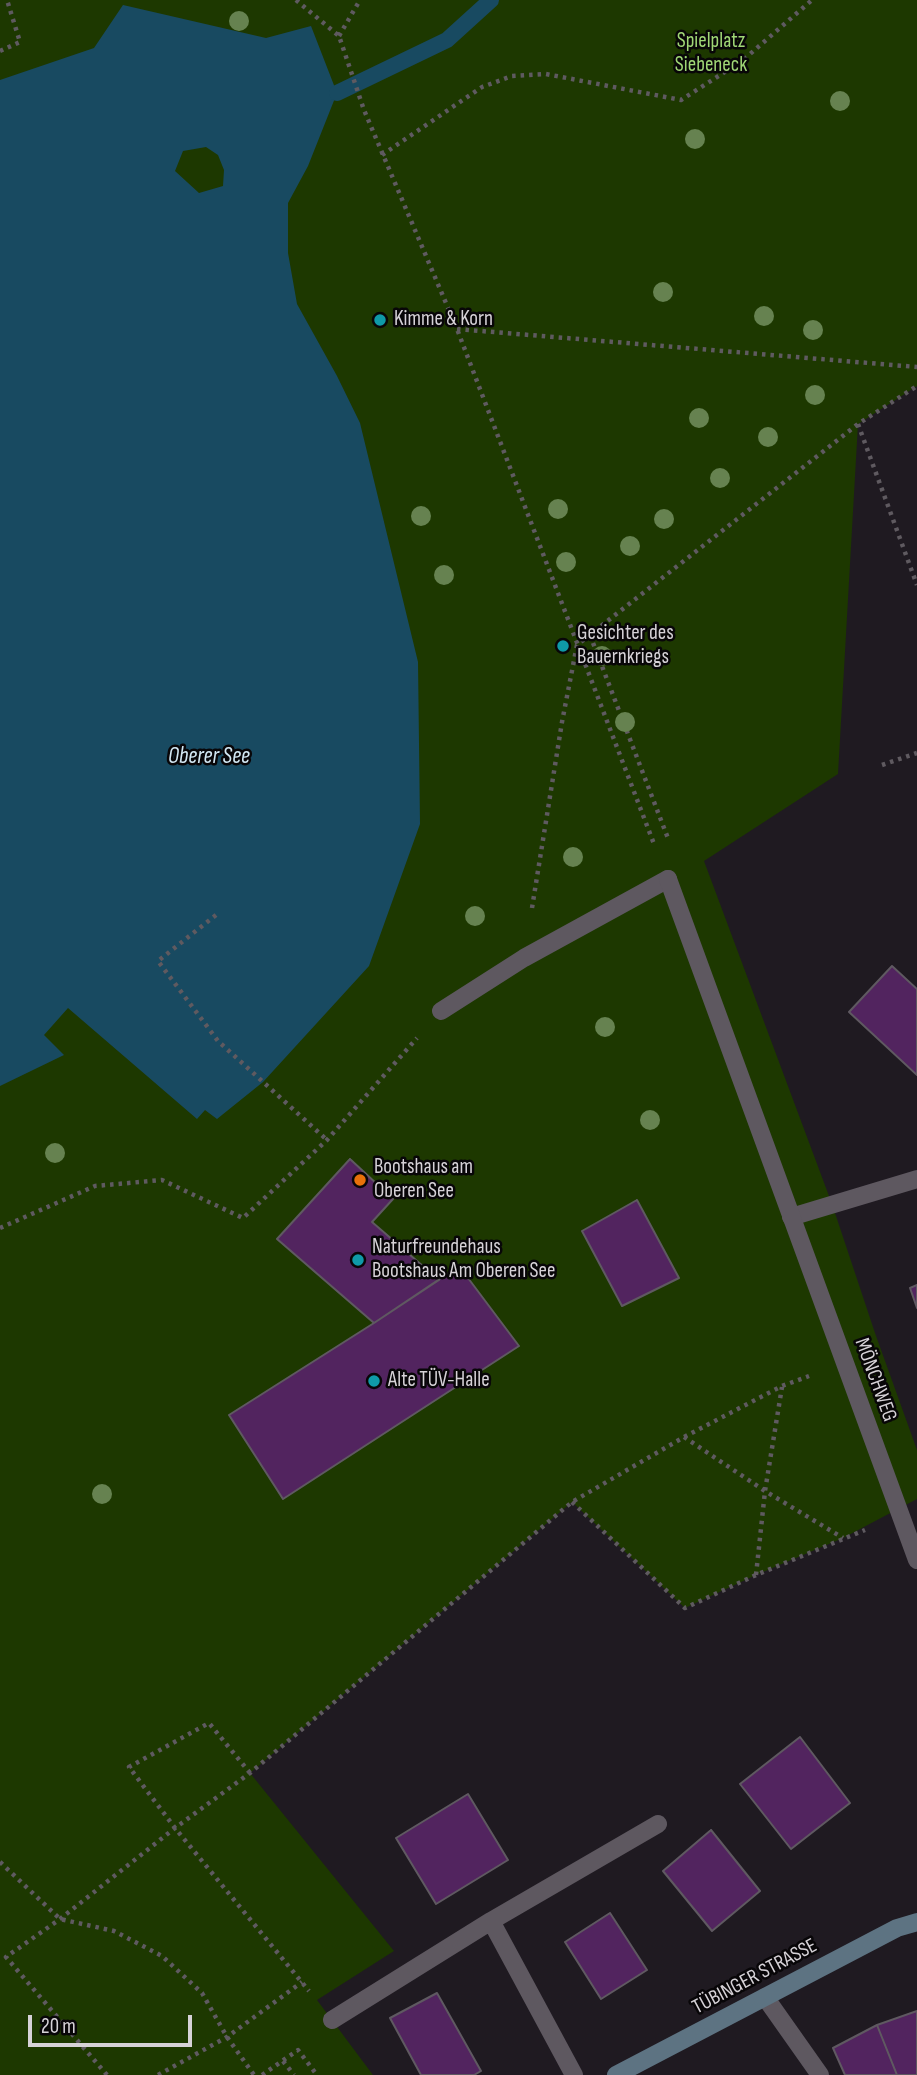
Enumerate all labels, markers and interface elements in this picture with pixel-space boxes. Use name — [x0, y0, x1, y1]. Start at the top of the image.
park label: Spielplatz Siebeneck — [675, 29, 747, 79]
place label: Kimme & Korn — [394, 307, 493, 333]
marker: Kimme & Korn — [372, 312, 388, 328]
place label: Gesichter des Bauernkriegs — [577, 621, 674, 671]
marker: Gesichter des Bauernkriegs — [555, 638, 571, 654]
water label: Oberer See — [168, 743, 250, 771]
place label: Bootshaus am Oberen See — [374, 1155, 473, 1205]
marker: Bootshaus am Oberen See — [352, 1172, 368, 1188]
place label: Naturfreundehaus Bootshaus Am Oberen See — [372, 1235, 555, 1285]
marker: Naturfreundehaus Bootshaus Am Oberen See — [350, 1252, 366, 1268]
street label: MÖNCHWEG — [848, 1335, 902, 1425]
place label: Alte TÜV-Halle — [388, 1368, 490, 1394]
marker: Alte TÜV-Halle — [366, 1373, 382, 1389]
street label: TÜBINGER STRASSE — [688, 1934, 822, 2020]
scale bar — [32, 2002, 196, 2046]
text: 20 m — [41, 2014, 76, 2039]

